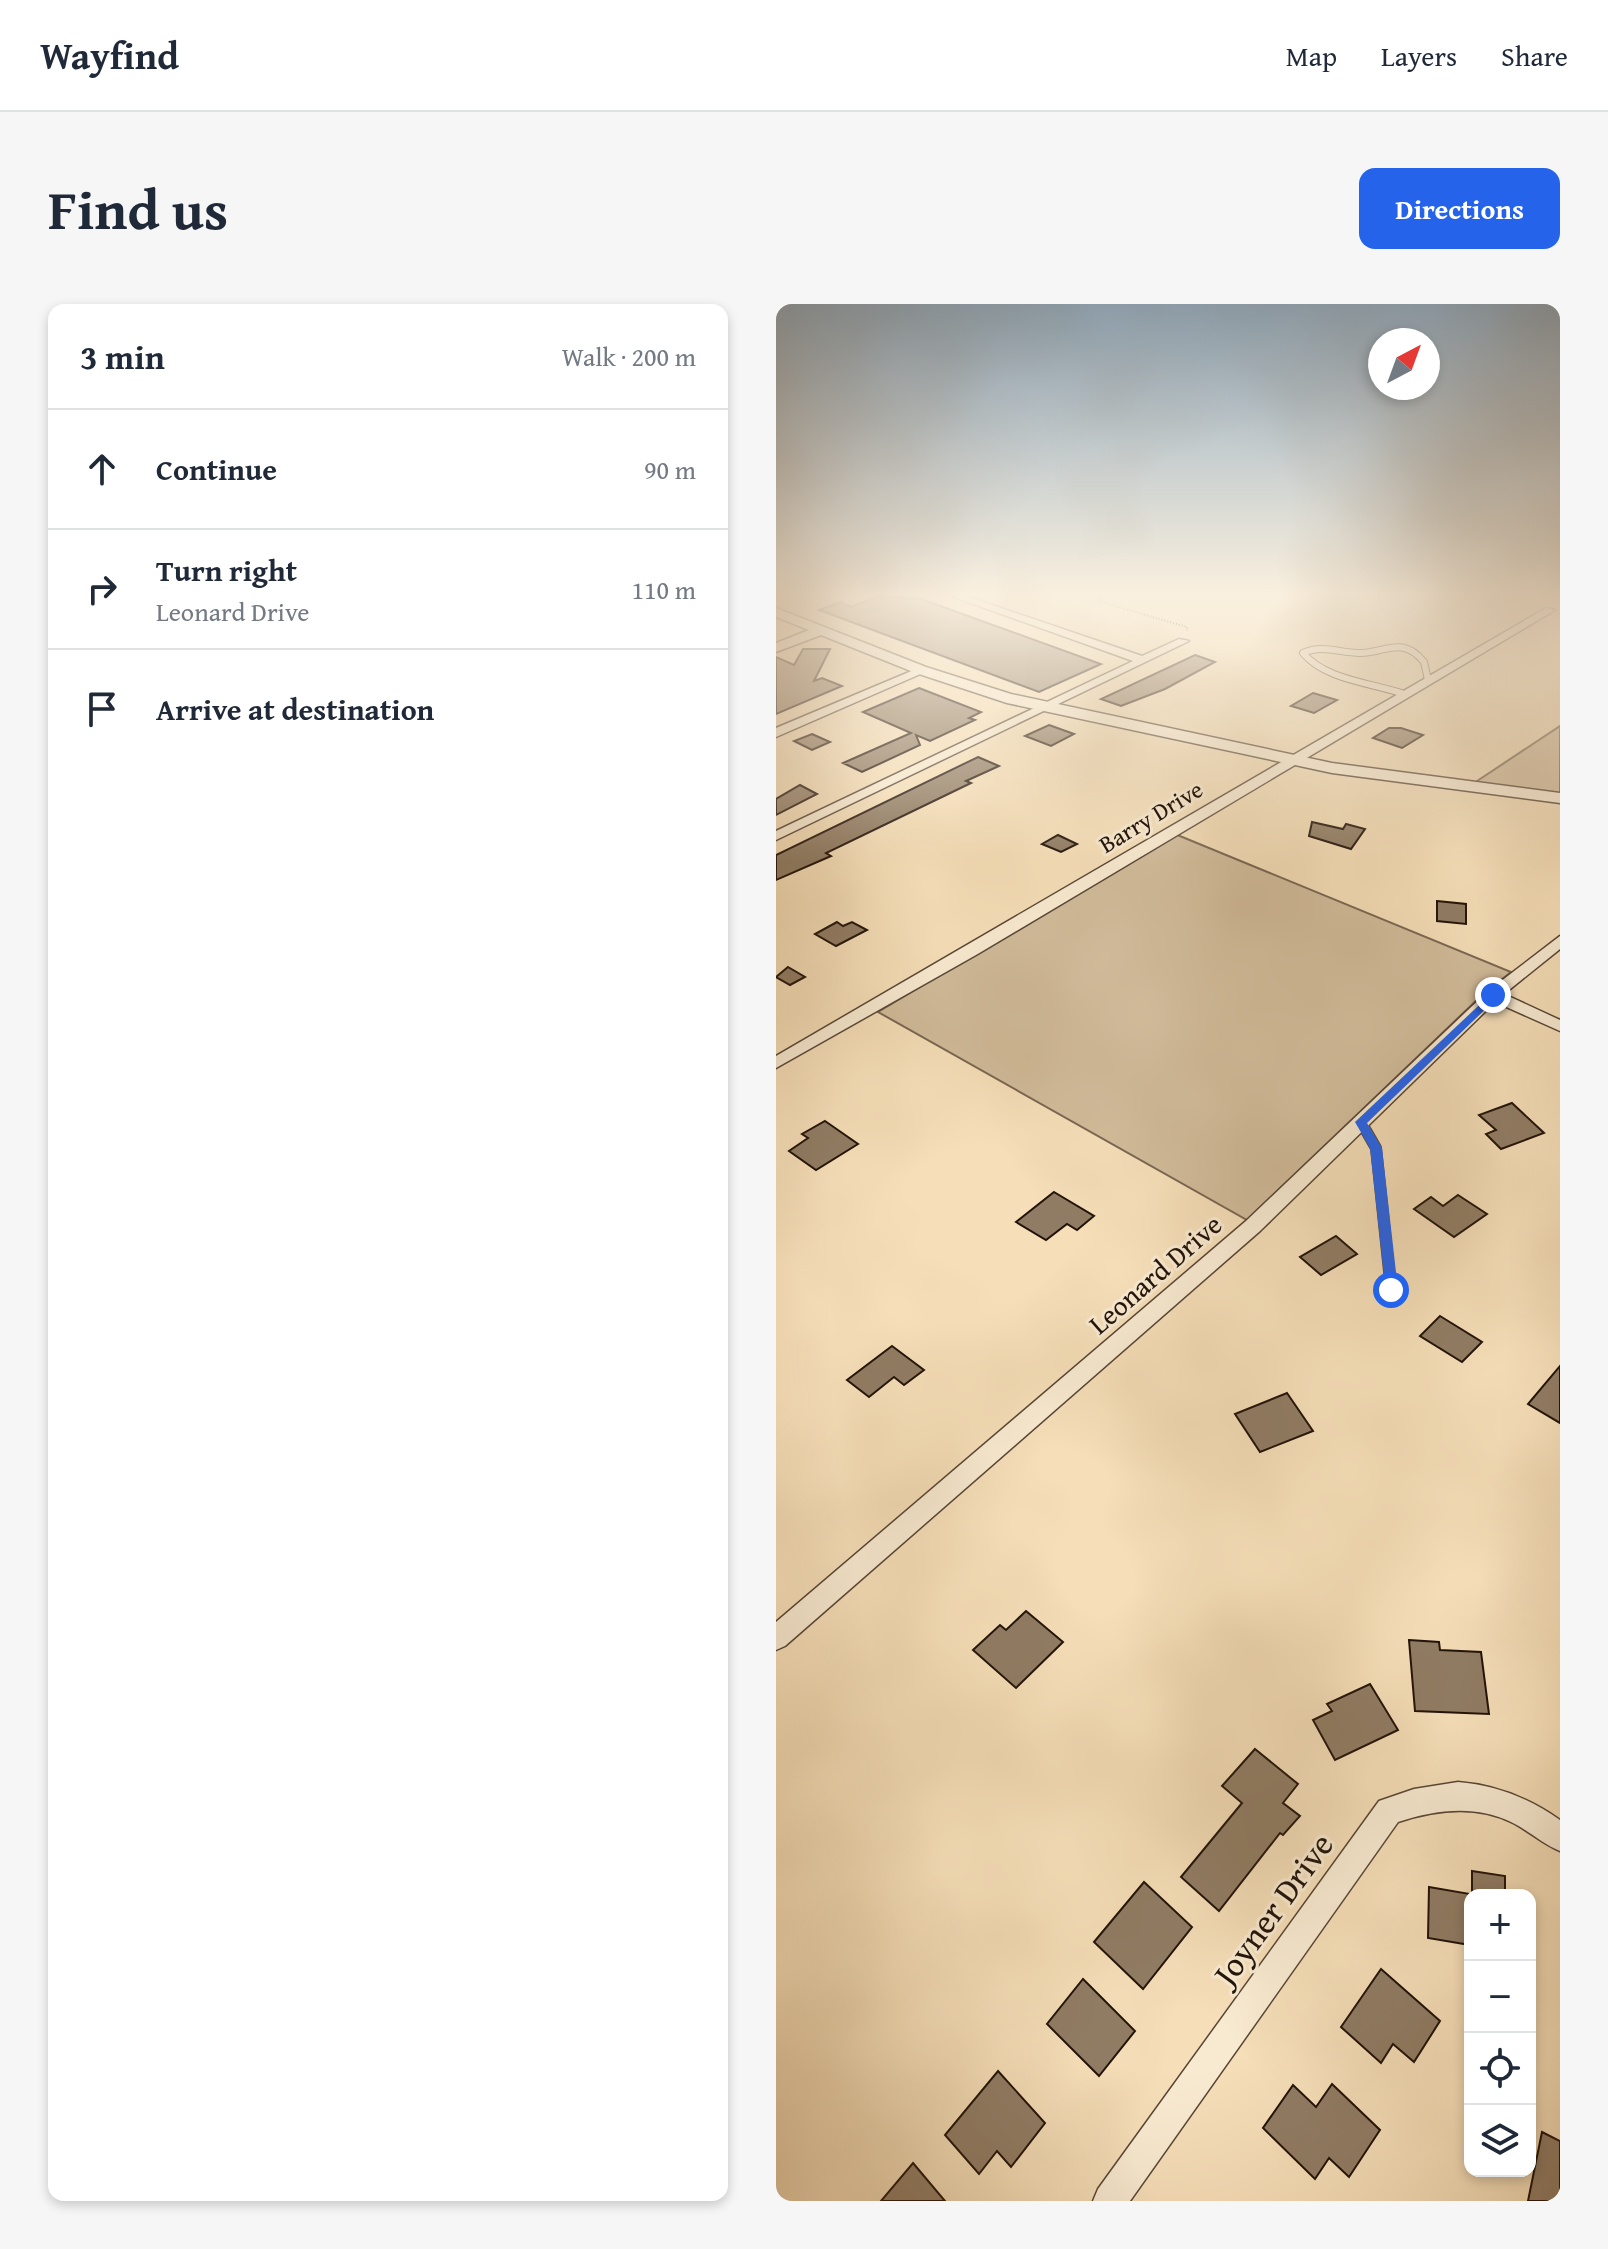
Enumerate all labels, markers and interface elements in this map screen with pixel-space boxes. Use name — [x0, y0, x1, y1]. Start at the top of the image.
text: Wayfind — [40, 27, 179, 83]
text: Map — [1286, 35, 1337, 76]
text: Layers — [1381, 35, 1457, 76]
text: Share — [1501, 35, 1568, 76]
text: Find us — [48, 167, 228, 250]
button: Directions — [1359, 168, 1560, 249]
north arrow — [1368, 328, 1440, 400]
text: 3 min — [80, 332, 165, 381]
text: Walk · 200 m — [562, 337, 696, 376]
icon: ahead — [80, 447, 124, 491]
text: Continue — [156, 447, 277, 491]
text: 90 m — [644, 450, 696, 489]
text: Turn right — [156, 548, 297, 592]
icon: right — [80, 567, 124, 611]
text: 110 m — [631, 570, 696, 609]
text: Leonard Drive — [156, 592, 309, 631]
icon: arrive — [80, 687, 124, 731]
text: Arrive at destination — [156, 687, 434, 731]
street label: Barry Drive — [1092, 772, 1209, 861]
route end — [1475, 977, 1511, 1013]
street label: Leonard Drive — [1079, 1204, 1230, 1343]
route start — [1373, 1272, 1409, 1308]
street label: Joyner Drive — [1198, 1822, 1345, 1998]
map controls — [1464, 1889, 1536, 2177]
button: + — [1464, 1889, 1536, 1961]
button: − — [1464, 1961, 1536, 2033]
button: locate — [1464, 2033, 1536, 2105]
button: layers — [1464, 2105, 1536, 2177]

